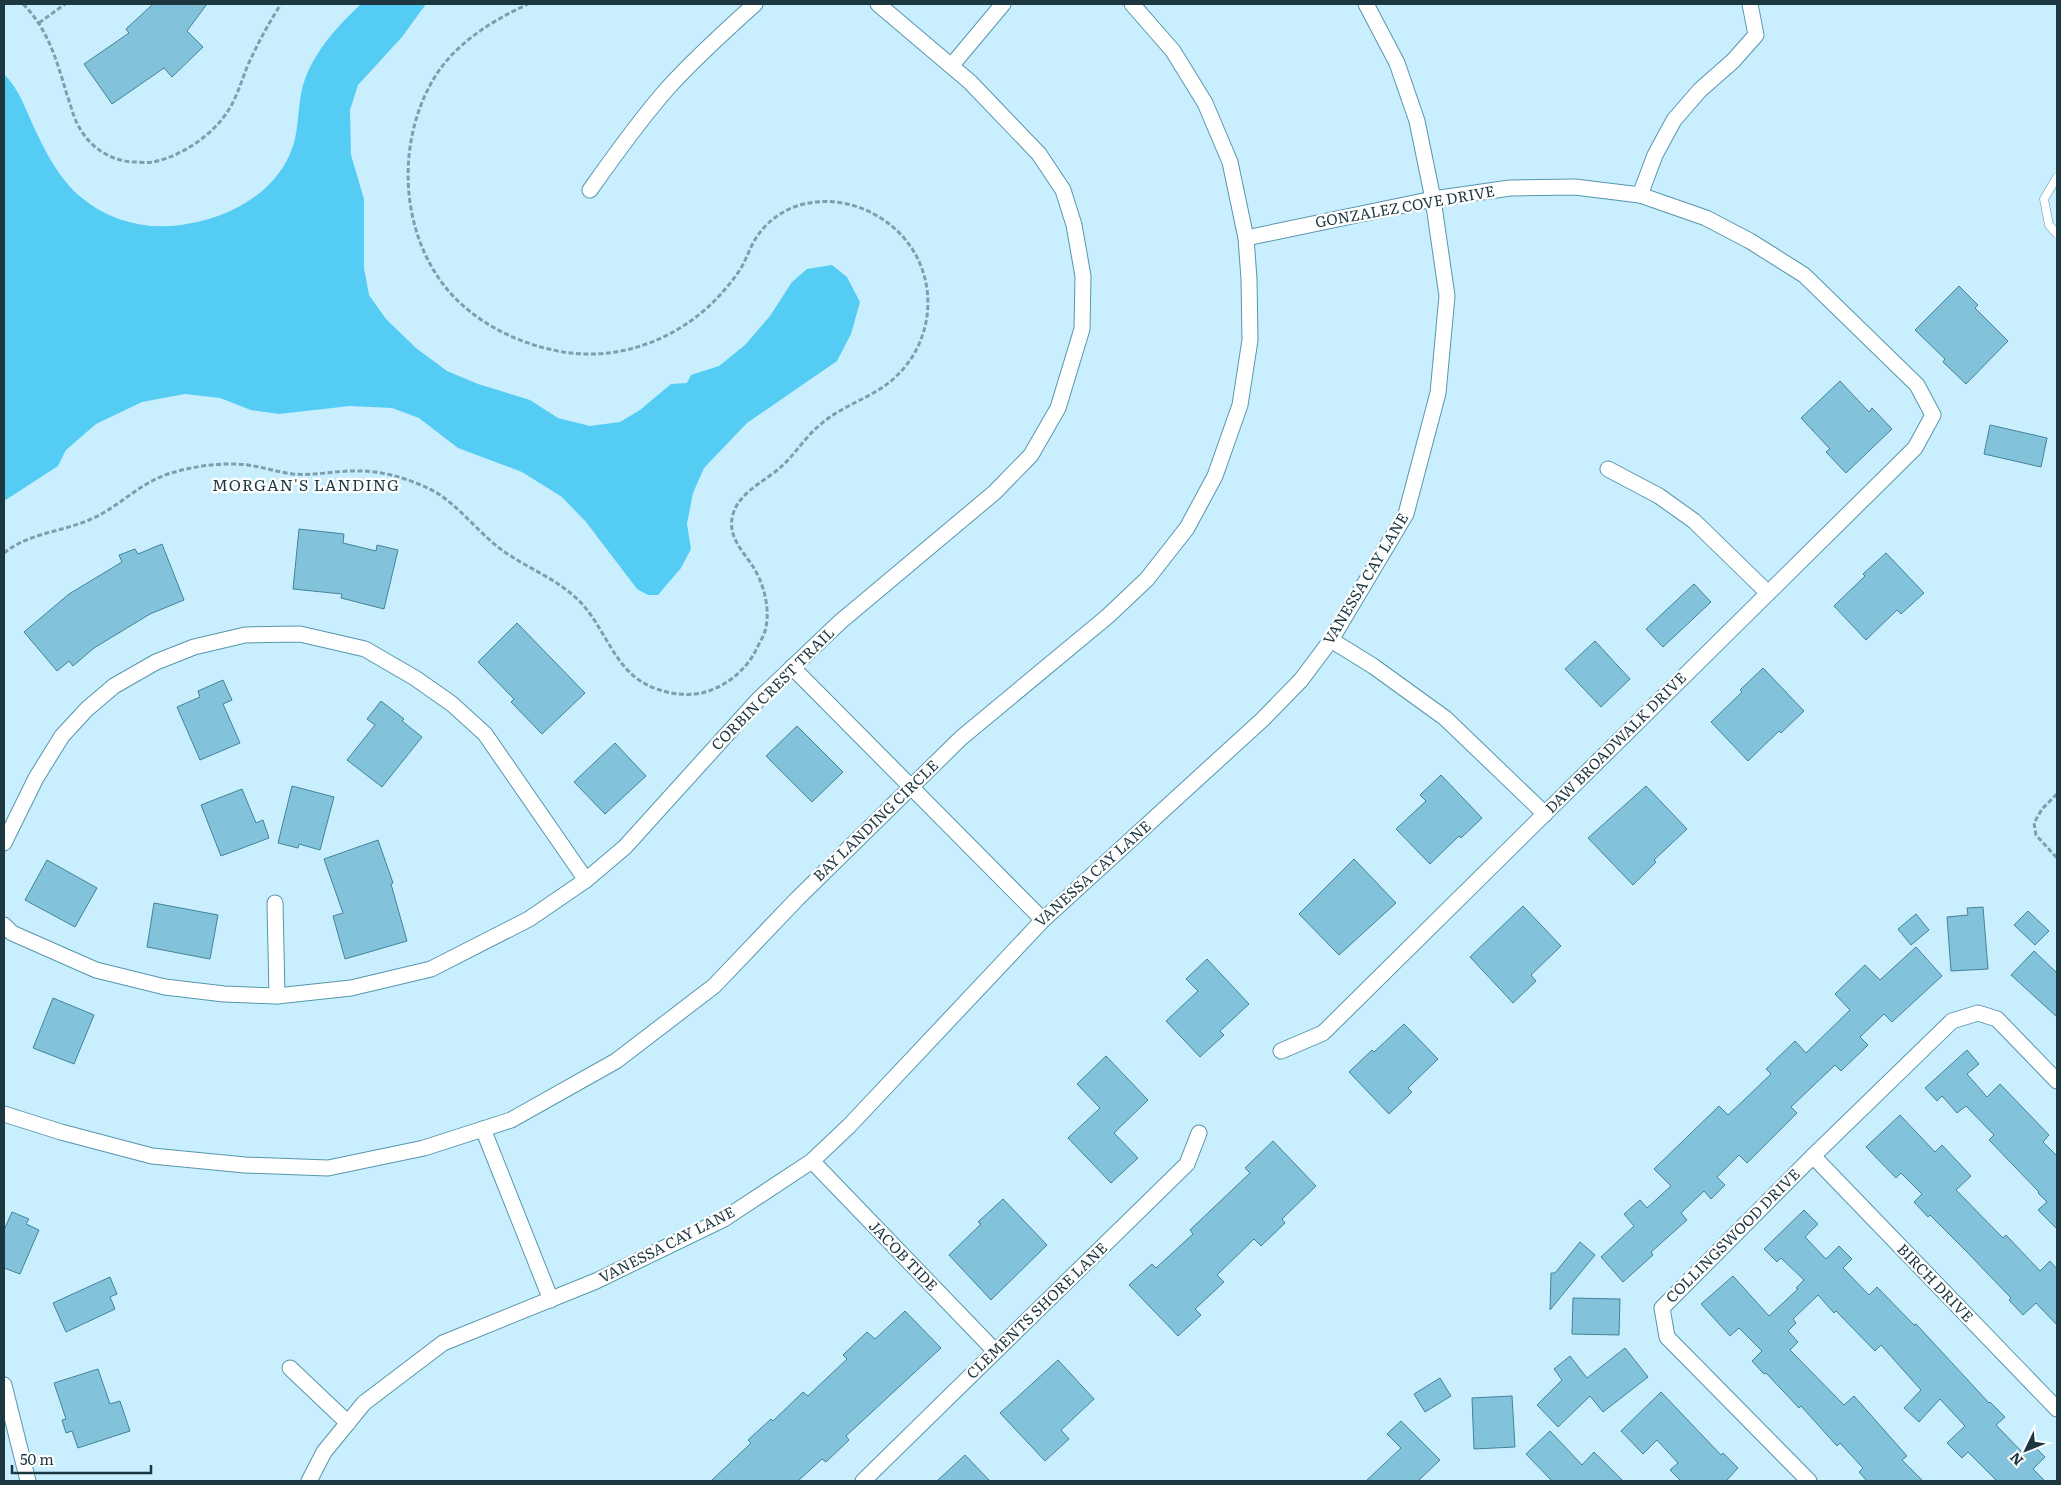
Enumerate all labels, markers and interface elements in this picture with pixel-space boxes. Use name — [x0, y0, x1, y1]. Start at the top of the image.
street label: GONZALEZ COVE DRIVE — [1313, 178, 1496, 233]
district label: MORGAN'S LANDING — [212, 472, 400, 496]
street label: VANESSA CAY LANE — [1316, 508, 1413, 648]
street label: CORBIN CREST TRAIL — [705, 621, 839, 755]
street label: DAW BROADWALK DRIVE — [1539, 666, 1691, 818]
street label: BAY LANDING CIRCLE — [807, 754, 943, 886]
street label: VANESSA CAY LANE — [1029, 814, 1155, 932]
street label: COLLINGSWOOD DRIVE — [1659, 1162, 1804, 1307]
street label: VANESSA CAY LANE — [594, 1199, 738, 1288]
street label: JACOB TIDE — [864, 1214, 944, 1296]
street label: CLEMENTS SHORE LANE — [960, 1236, 1112, 1384]
street label: BIRCH DRIVE — [1893, 1237, 1980, 1326]
north arrow — [2001, 1425, 2051, 1475]
scale bar — [12, 1442, 151, 1474]
text: 50 m — [20, 1447, 54, 1470]
text: N — [2004, 1448, 2027, 1471]

